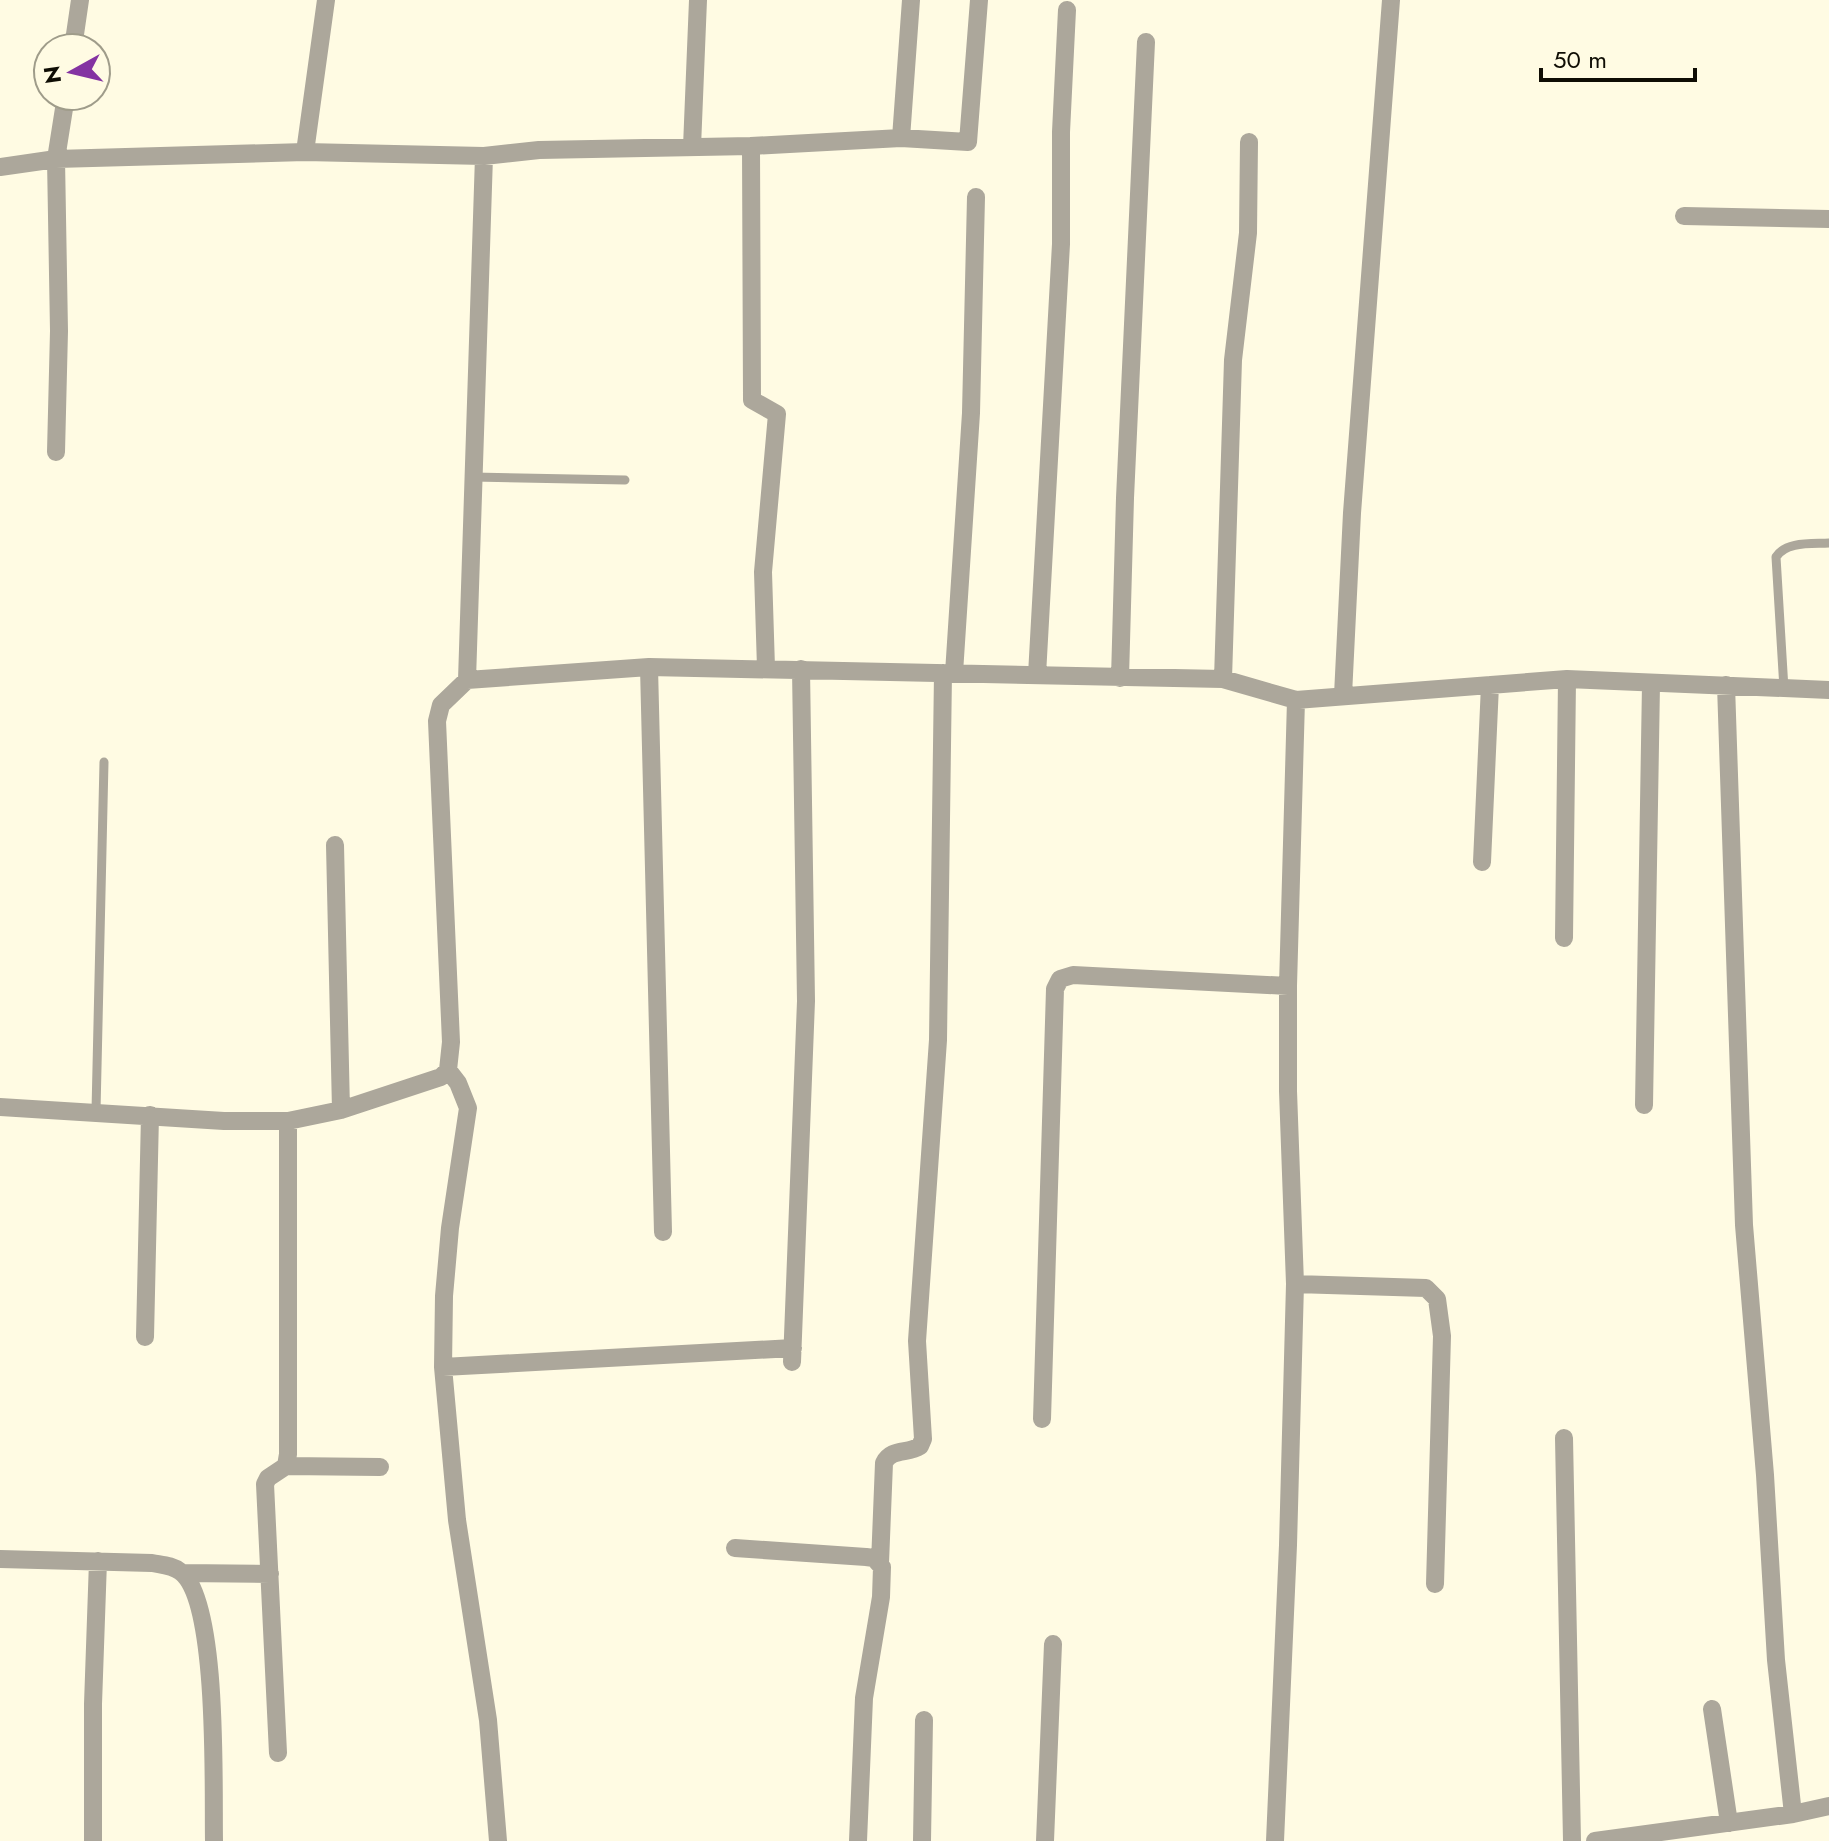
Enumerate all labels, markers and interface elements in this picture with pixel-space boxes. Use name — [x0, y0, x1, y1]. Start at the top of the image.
north arrow — [32, 32, 112, 112]
scale bar — [1541, 32, 1695, 82]
text: 50 m — [1553, 42, 1607, 77]
text: N — [35, 64, 69, 86]

